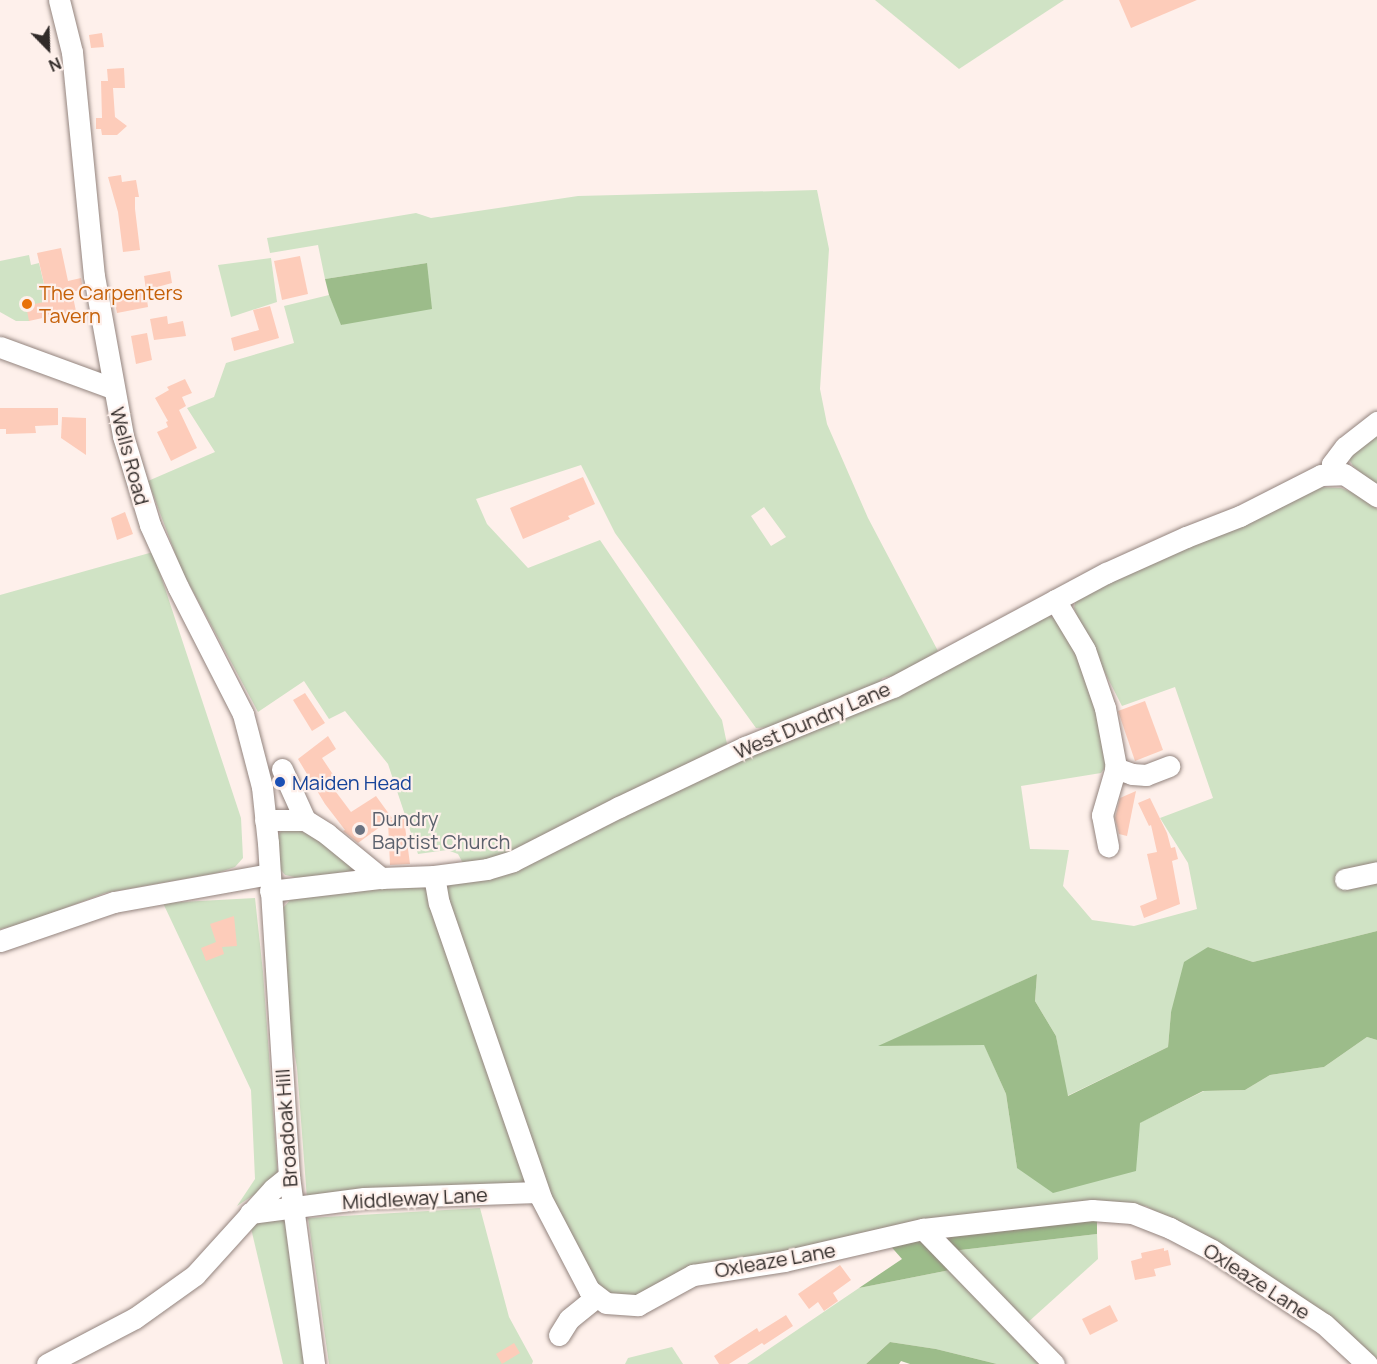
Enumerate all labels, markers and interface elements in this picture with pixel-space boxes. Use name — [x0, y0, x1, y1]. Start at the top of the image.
north arrow — [18, 18, 78, 78]
text: N — [45, 52, 65, 77]
place label: The Carpenters Tavern — [39, 280, 183, 327]
marker: The Carpenters Tavern — [20, 297, 34, 311]
street label: Wells Road — [105, 404, 155, 508]
street label: West Dundry Lane — [730, 676, 894, 764]
place label: Maiden Head — [292, 770, 412, 794]
marker: Maiden Head — [273, 775, 287, 789]
place label: Dundry Baptist Church — [372, 807, 510, 854]
marker: Dundry Baptist Church — [353, 823, 367, 837]
street label: Broadoak Hill — [270, 1068, 302, 1188]
street label: Middleway Lane — [342, 1182, 488, 1214]
street label: Oxleaze Lane — [713, 1238, 837, 1282]
street label: Oxleaze Lane — [1199, 1238, 1315, 1324]

